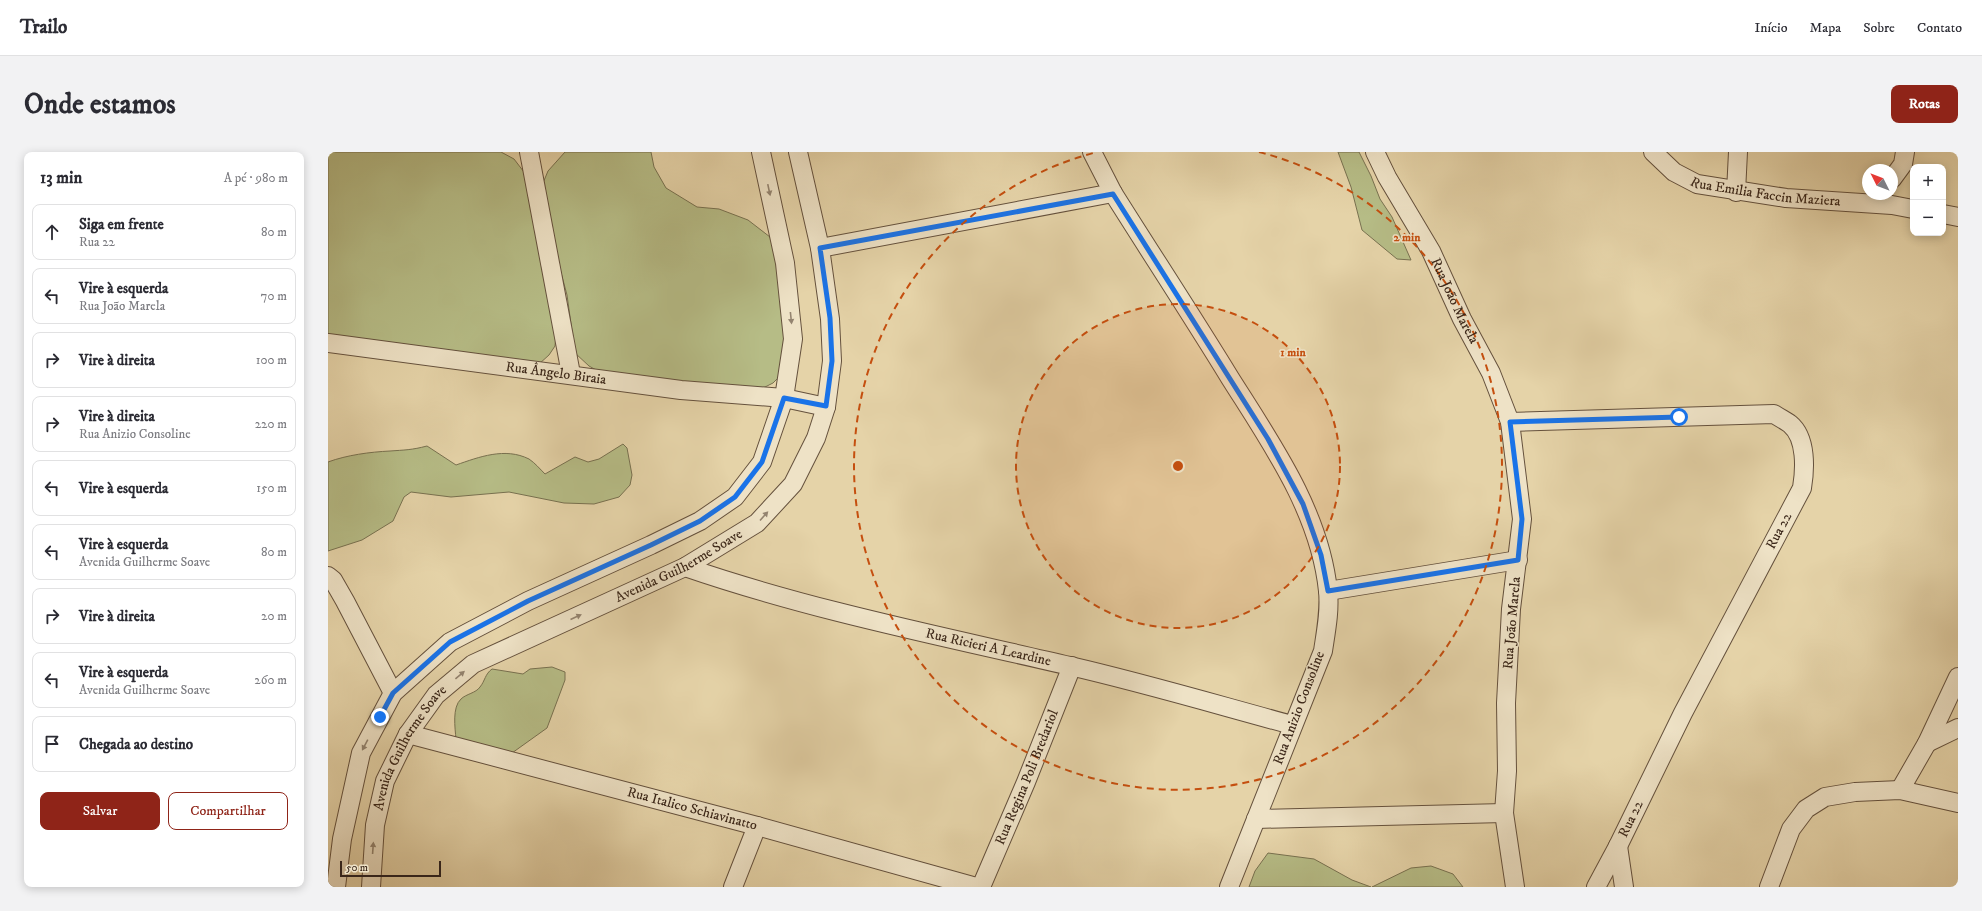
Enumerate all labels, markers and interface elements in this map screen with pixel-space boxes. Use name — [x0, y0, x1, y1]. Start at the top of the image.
text: Trailo — [20, 16, 67, 39]
text: Início — [1754, 19, 1788, 37]
text: Mapa — [1810, 19, 1841, 37]
text: Sobre — [1863, 19, 1895, 37]
text: Contato — [1917, 19, 1962, 37]
button: Rotas — [1891, 85, 1958, 123]
text: Onde estamos — [24, 87, 176, 122]
north arrow — [1862, 164, 1898, 200]
map controls — [1910, 164, 1946, 236]
button: + — [1910, 164, 1946, 200]
text: 13 min — [40, 167, 82, 189]
text: A pé · 980 m — [224, 170, 288, 186]
street label: Rua Emilia Faccin Maziera — [1687, 173, 1841, 211]
one-way arrow — [767, 184, 773, 196]
button: − — [1910, 200, 1946, 236]
text: Siga em frente — [79, 215, 164, 234]
icon: ahead — [41, 221, 63, 243]
text: 80 m — [261, 224, 287, 240]
text: 2 min — [1394, 230, 1421, 245]
text: Rua 22 — [79, 234, 115, 250]
street label: Rua João Marela — [1426, 255, 1483, 347]
text: Vire à esquerda — [79, 279, 168, 298]
icon: left — [41, 285, 63, 307]
text: 70 m — [261, 288, 287, 304]
text: Rua João Marela — [79, 298, 165, 314]
one-way arrow — [788, 312, 794, 324]
text: 1 min — [1280, 345, 1306, 360]
icon: right — [41, 349, 63, 371]
text: Vire à direita — [79, 351, 155, 370]
text: 100 m — [256, 352, 287, 368]
street label: Rua Ângelo Biraia — [505, 358, 607, 389]
text: Vire à direita — [79, 407, 155, 426]
route start — [1670, 408, 1688, 426]
icon: right — [41, 413, 63, 435]
text: 220 m — [255, 416, 287, 432]
text: Rua Anizio Consoline — [79, 426, 191, 442]
centre of rings — [1171, 459, 1185, 473]
icon: left — [41, 477, 63, 499]
text: Vire à esquerda — [79, 479, 168, 498]
text: 150 m — [256, 480, 287, 496]
street label: Rua 22 — [1762, 510, 1796, 552]
one-way arrow — [759, 511, 768, 521]
street label: Avenida Guilherme Soave — [612, 525, 746, 607]
text: Vire à esquerda — [79, 535, 168, 554]
icon: left — [41, 541, 63, 563]
text: 80 m — [261, 544, 287, 560]
text: Avenida Guilherme Soave — [79, 554, 210, 570]
street label: Rua João Marela — [1499, 576, 1525, 670]
icon: right — [41, 605, 63, 627]
text: Vire à direita — [79, 607, 155, 626]
text: 20 m — [261, 608, 287, 624]
one-way arrow — [570, 614, 581, 620]
street label: Rua Ricieri A Leardine — [924, 624, 1053, 670]
street label: Rua Anizio Consoline — [1269, 649, 1329, 767]
text: Vire à esquerda — [79, 663, 168, 682]
icon: left — [41, 669, 63, 691]
one-way arrow — [455, 670, 465, 679]
text: 260 m — [254, 672, 287, 688]
street label: Avenida Guilherme Soave — [370, 681, 450, 812]
text: Avenida Guilherme Soave — [79, 682, 210, 698]
street label: Rua Regina Poli Bredariol — [991, 706, 1063, 848]
route end — [371, 708, 389, 726]
icon: arrive — [41, 733, 63, 755]
text: Chegada ao destino — [79, 735, 193, 754]
one-way arrow — [362, 739, 369, 750]
street label: Rua Italico Schiavinatto — [625, 783, 759, 835]
button: Salvar — [40, 792, 160, 830]
button: Compartilhar — [168, 792, 288, 830]
street label: Rua 22 — [1614, 798, 1648, 840]
one-way arrow — [370, 842, 377, 854]
scale bar — [340, 859, 441, 878]
text: 50 m — [346, 861, 368, 875]

